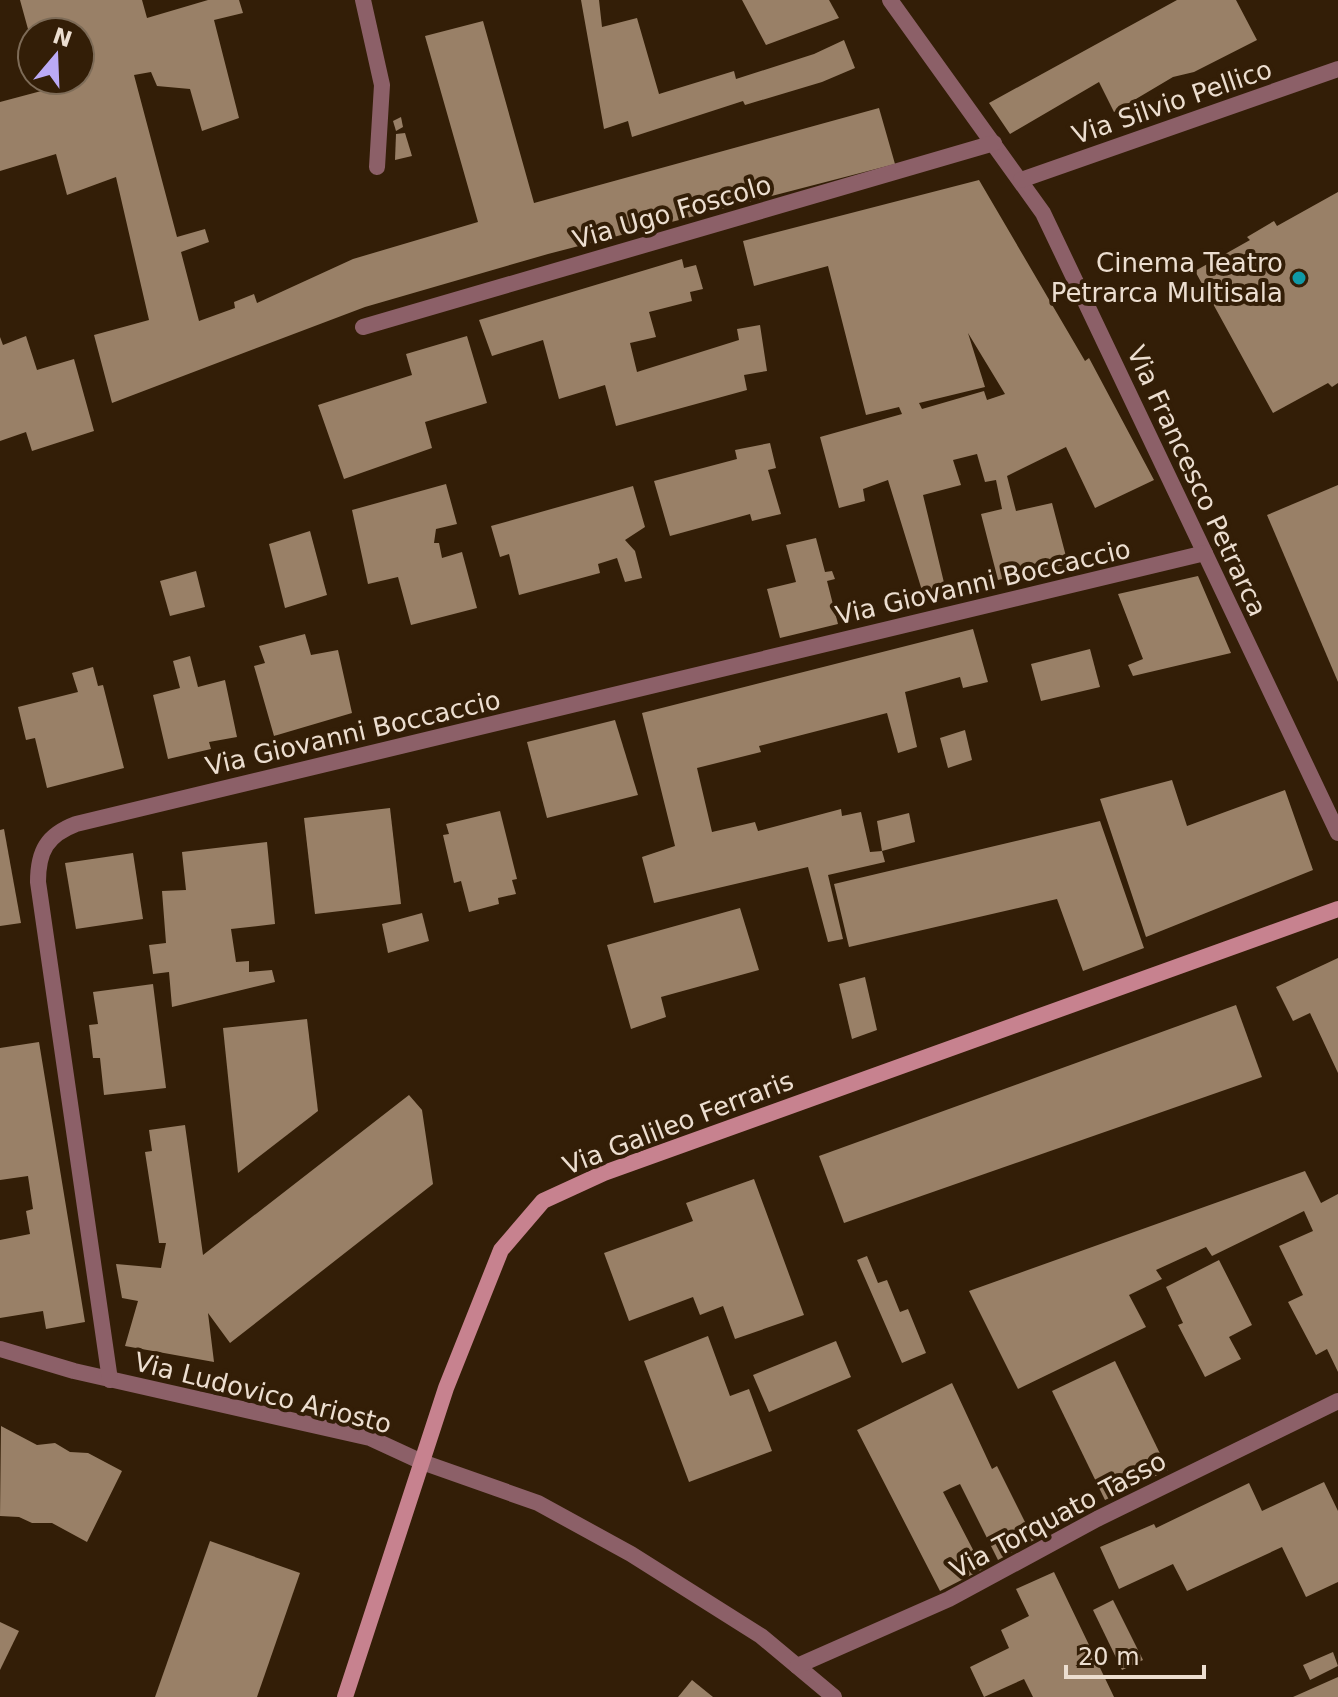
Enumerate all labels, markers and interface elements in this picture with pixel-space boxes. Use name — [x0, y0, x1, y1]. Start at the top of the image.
north arrow — [16, 16, 96, 96]
text: N — [50, 23, 75, 52]
street label: Via Silvio Pellico — [1068, 54, 1276, 150]
street label: Via Ugo Foscolo — [569, 169, 775, 255]
place label: Cinema Teatro Petrarca Multisala — [1051, 248, 1283, 308]
marker: Cinema Teatro Petrarca Multisala — [1290, 269, 1308, 287]
street label: Via Francesco Petrarca — [1121, 341, 1273, 621]
street label: Via Giovanni Boccaccio — [833, 533, 1133, 631]
street label: Via Giovanni Boccaccio — [203, 684, 503, 782]
street label: Via Galileo Ferraris — [559, 1065, 797, 1181]
street label: Via Ludovico Ariosto — [131, 1347, 395, 1439]
street label: Via Torquato Tasso — [945, 1445, 1171, 1585]
scale bar — [1066, 1629, 1204, 1679]
text: 20 m — [1078, 1643, 1140, 1671]

